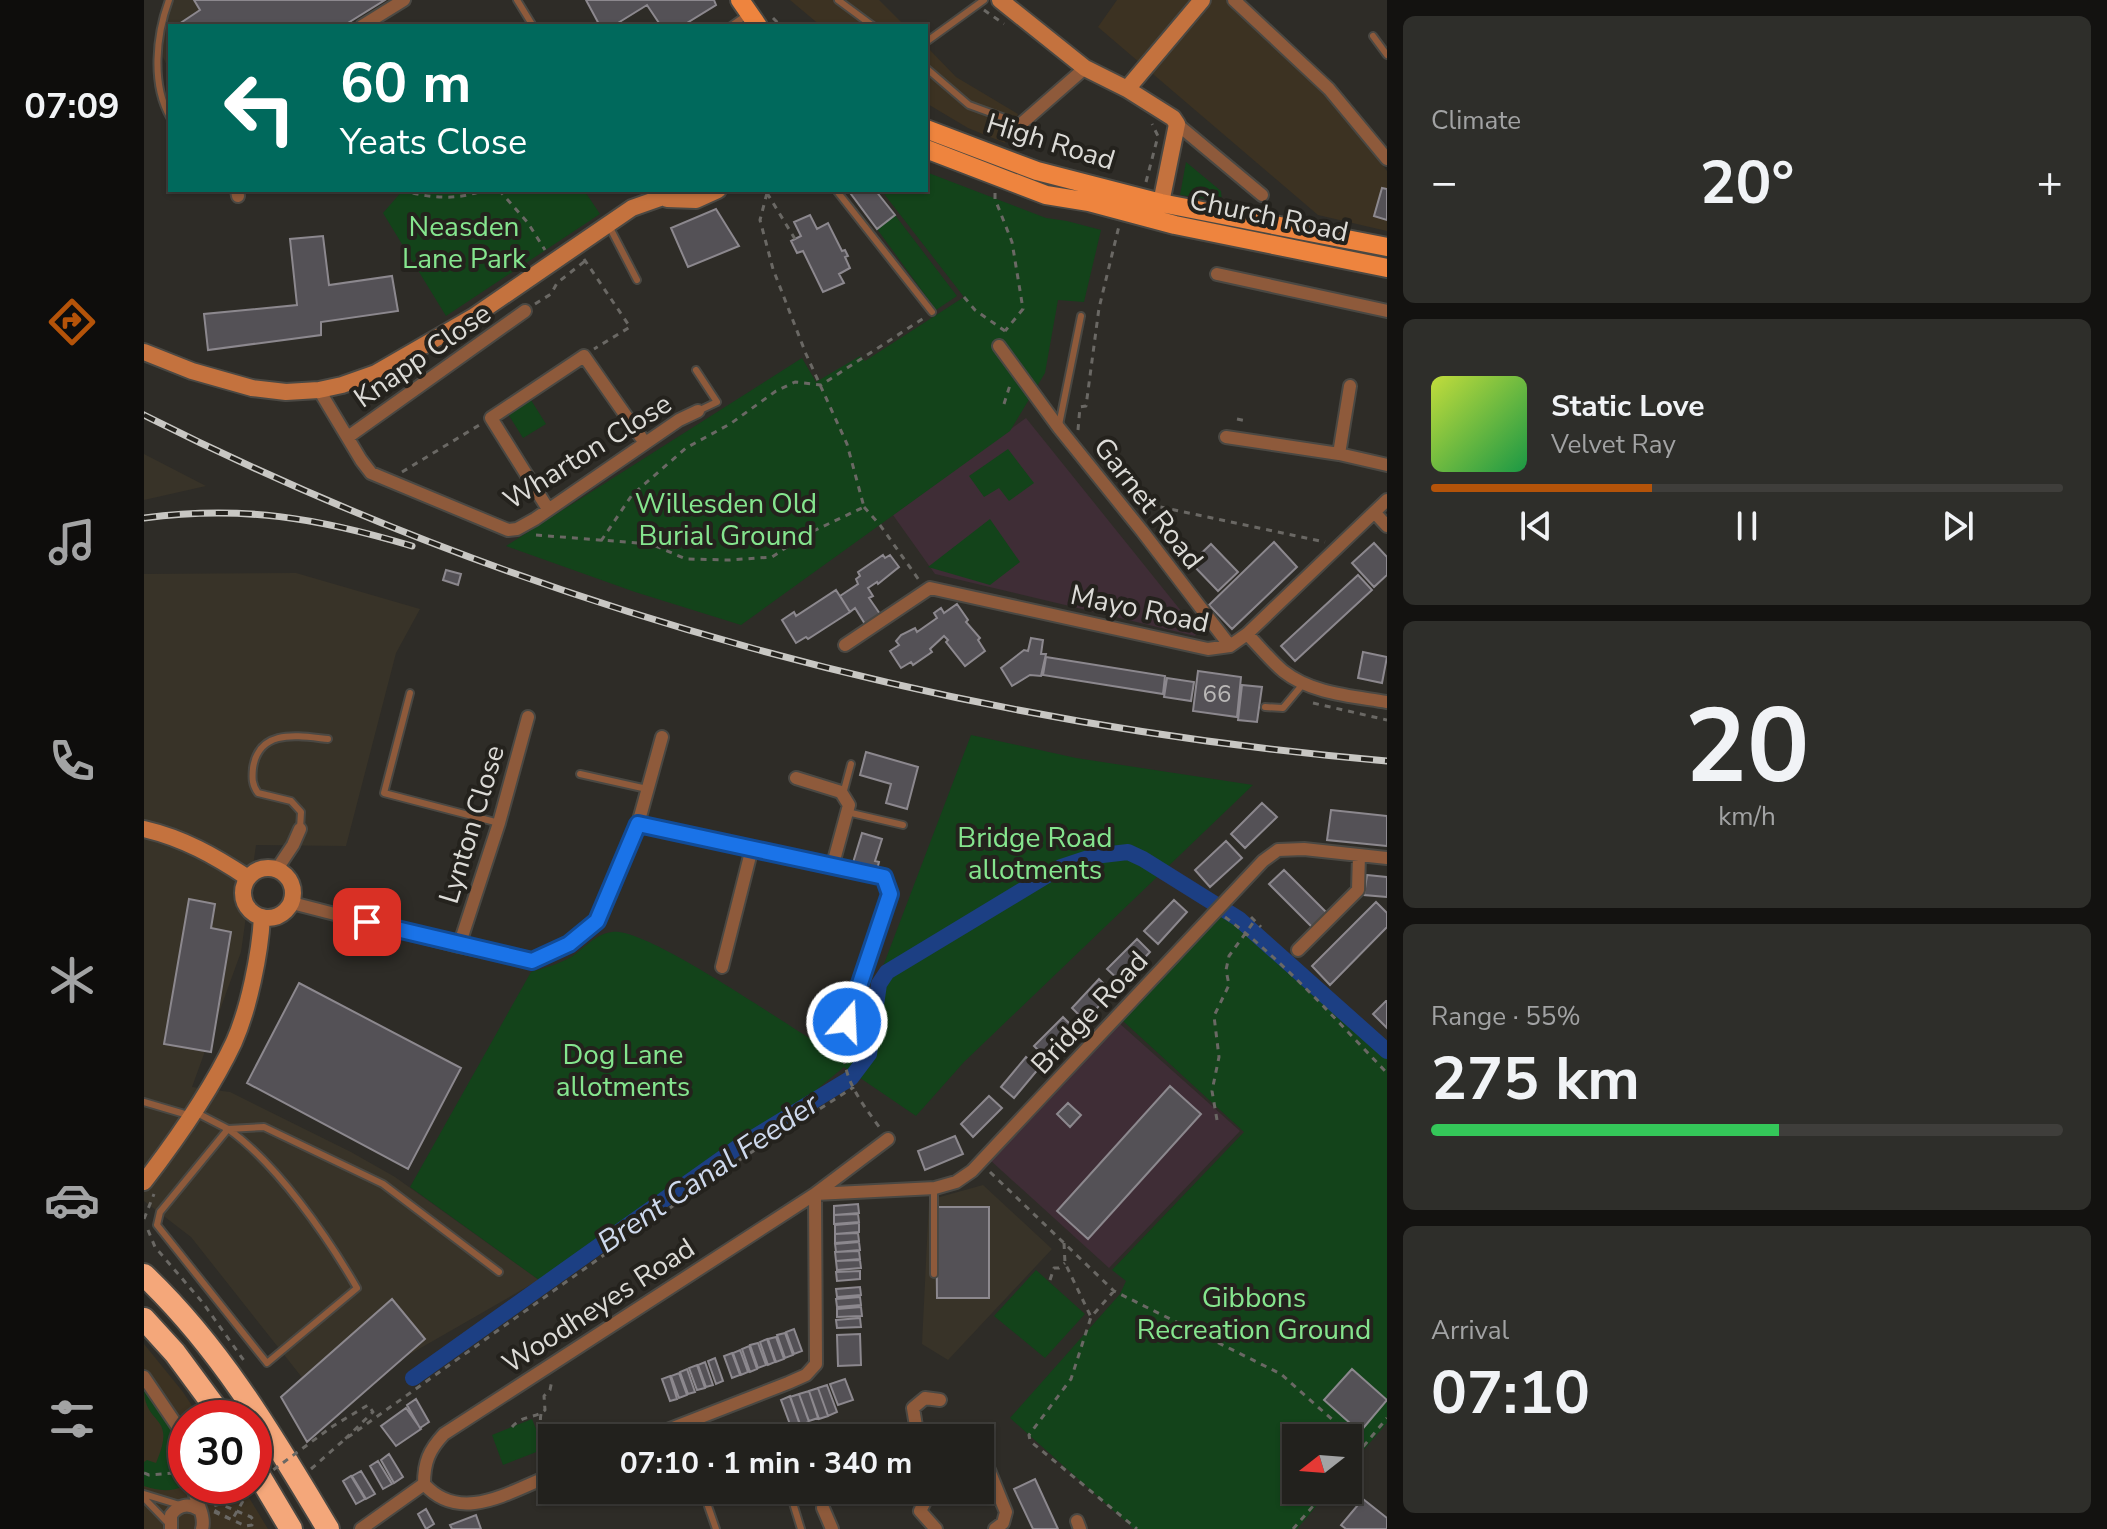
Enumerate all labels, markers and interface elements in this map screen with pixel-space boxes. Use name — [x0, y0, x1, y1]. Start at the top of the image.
text: 60 m — [340, 45, 471, 122]
icon: left — [208, 56, 312, 160]
text: 07:09 — [24, 82, 120, 131]
text: Climate — [1431, 103, 1521, 138]
street label: High Road — [982, 104, 1120, 179]
text: Yeats Close — [340, 118, 527, 167]
text: 20° — [1700, 142, 1794, 224]
text: − — [1431, 153, 1457, 213]
text: + — [2037, 153, 2063, 213]
street label: Church Road — [1186, 181, 1352, 251]
park label: Neasden Lane Park — [402, 208, 527, 278]
icon: directions — [44, 294, 100, 350]
street label: Knapp Close — [347, 295, 499, 417]
street label: Wharton Close — [496, 385, 679, 519]
text: Static Love — [1551, 386, 1705, 427]
text: Velvet Ray — [1551, 427, 1676, 462]
street label: Garnet Road — [1085, 430, 1212, 578]
park label: Willesden Old Burial Ground — [635, 485, 817, 555]
icon: previous — [1514, 504, 1558, 548]
icon: pause — [1725, 504, 1769, 548]
icon: next — [1936, 504, 1980, 548]
icon: music — [44, 514, 100, 570]
street label: Mayo Road — [1067, 576, 1213, 642]
text: 20 — [1685, 676, 1809, 818]
house number: 66 — [1203, 678, 1231, 710]
icon: phone — [44, 733, 100, 789]
street label: Lynton Close — [430, 741, 514, 908]
text: km/h — [1718, 799, 1776, 834]
park label: Bridge Road allotments — [957, 819, 1113, 889]
pin — [333, 888, 401, 956]
icon: arrive — [345, 900, 389, 944]
street label: Bridge Road — [1023, 943, 1157, 1082]
icon: climate — [44, 952, 100, 1008]
position arrow — [805, 980, 889, 1064]
text: Range · 55% — [1431, 999, 1581, 1034]
park label: Dog Lane allotments — [556, 1036, 690, 1106]
text: 275 km — [1431, 1038, 1640, 1120]
water label: Brent Canal Feeder — [589, 1083, 828, 1263]
icon: car — [44, 1172, 100, 1228]
street label: Woodheyes Road — [495, 1229, 702, 1382]
park label: Gibbons Recreation Ground — [1137, 1279, 1371, 1349]
text: Arrival — [1431, 1313, 1509, 1348]
text: 07:10 — [1431, 1352, 1590, 1434]
icon: filters — [44, 1391, 100, 1447]
speed limit sign: 30 — [168, 1400, 272, 1504]
north arrow — [1282, 1424, 1362, 1504]
map controls — [1282, 1424, 1362, 1504]
text: 07:10 · 1 min · 340 m — [620, 1443, 912, 1484]

